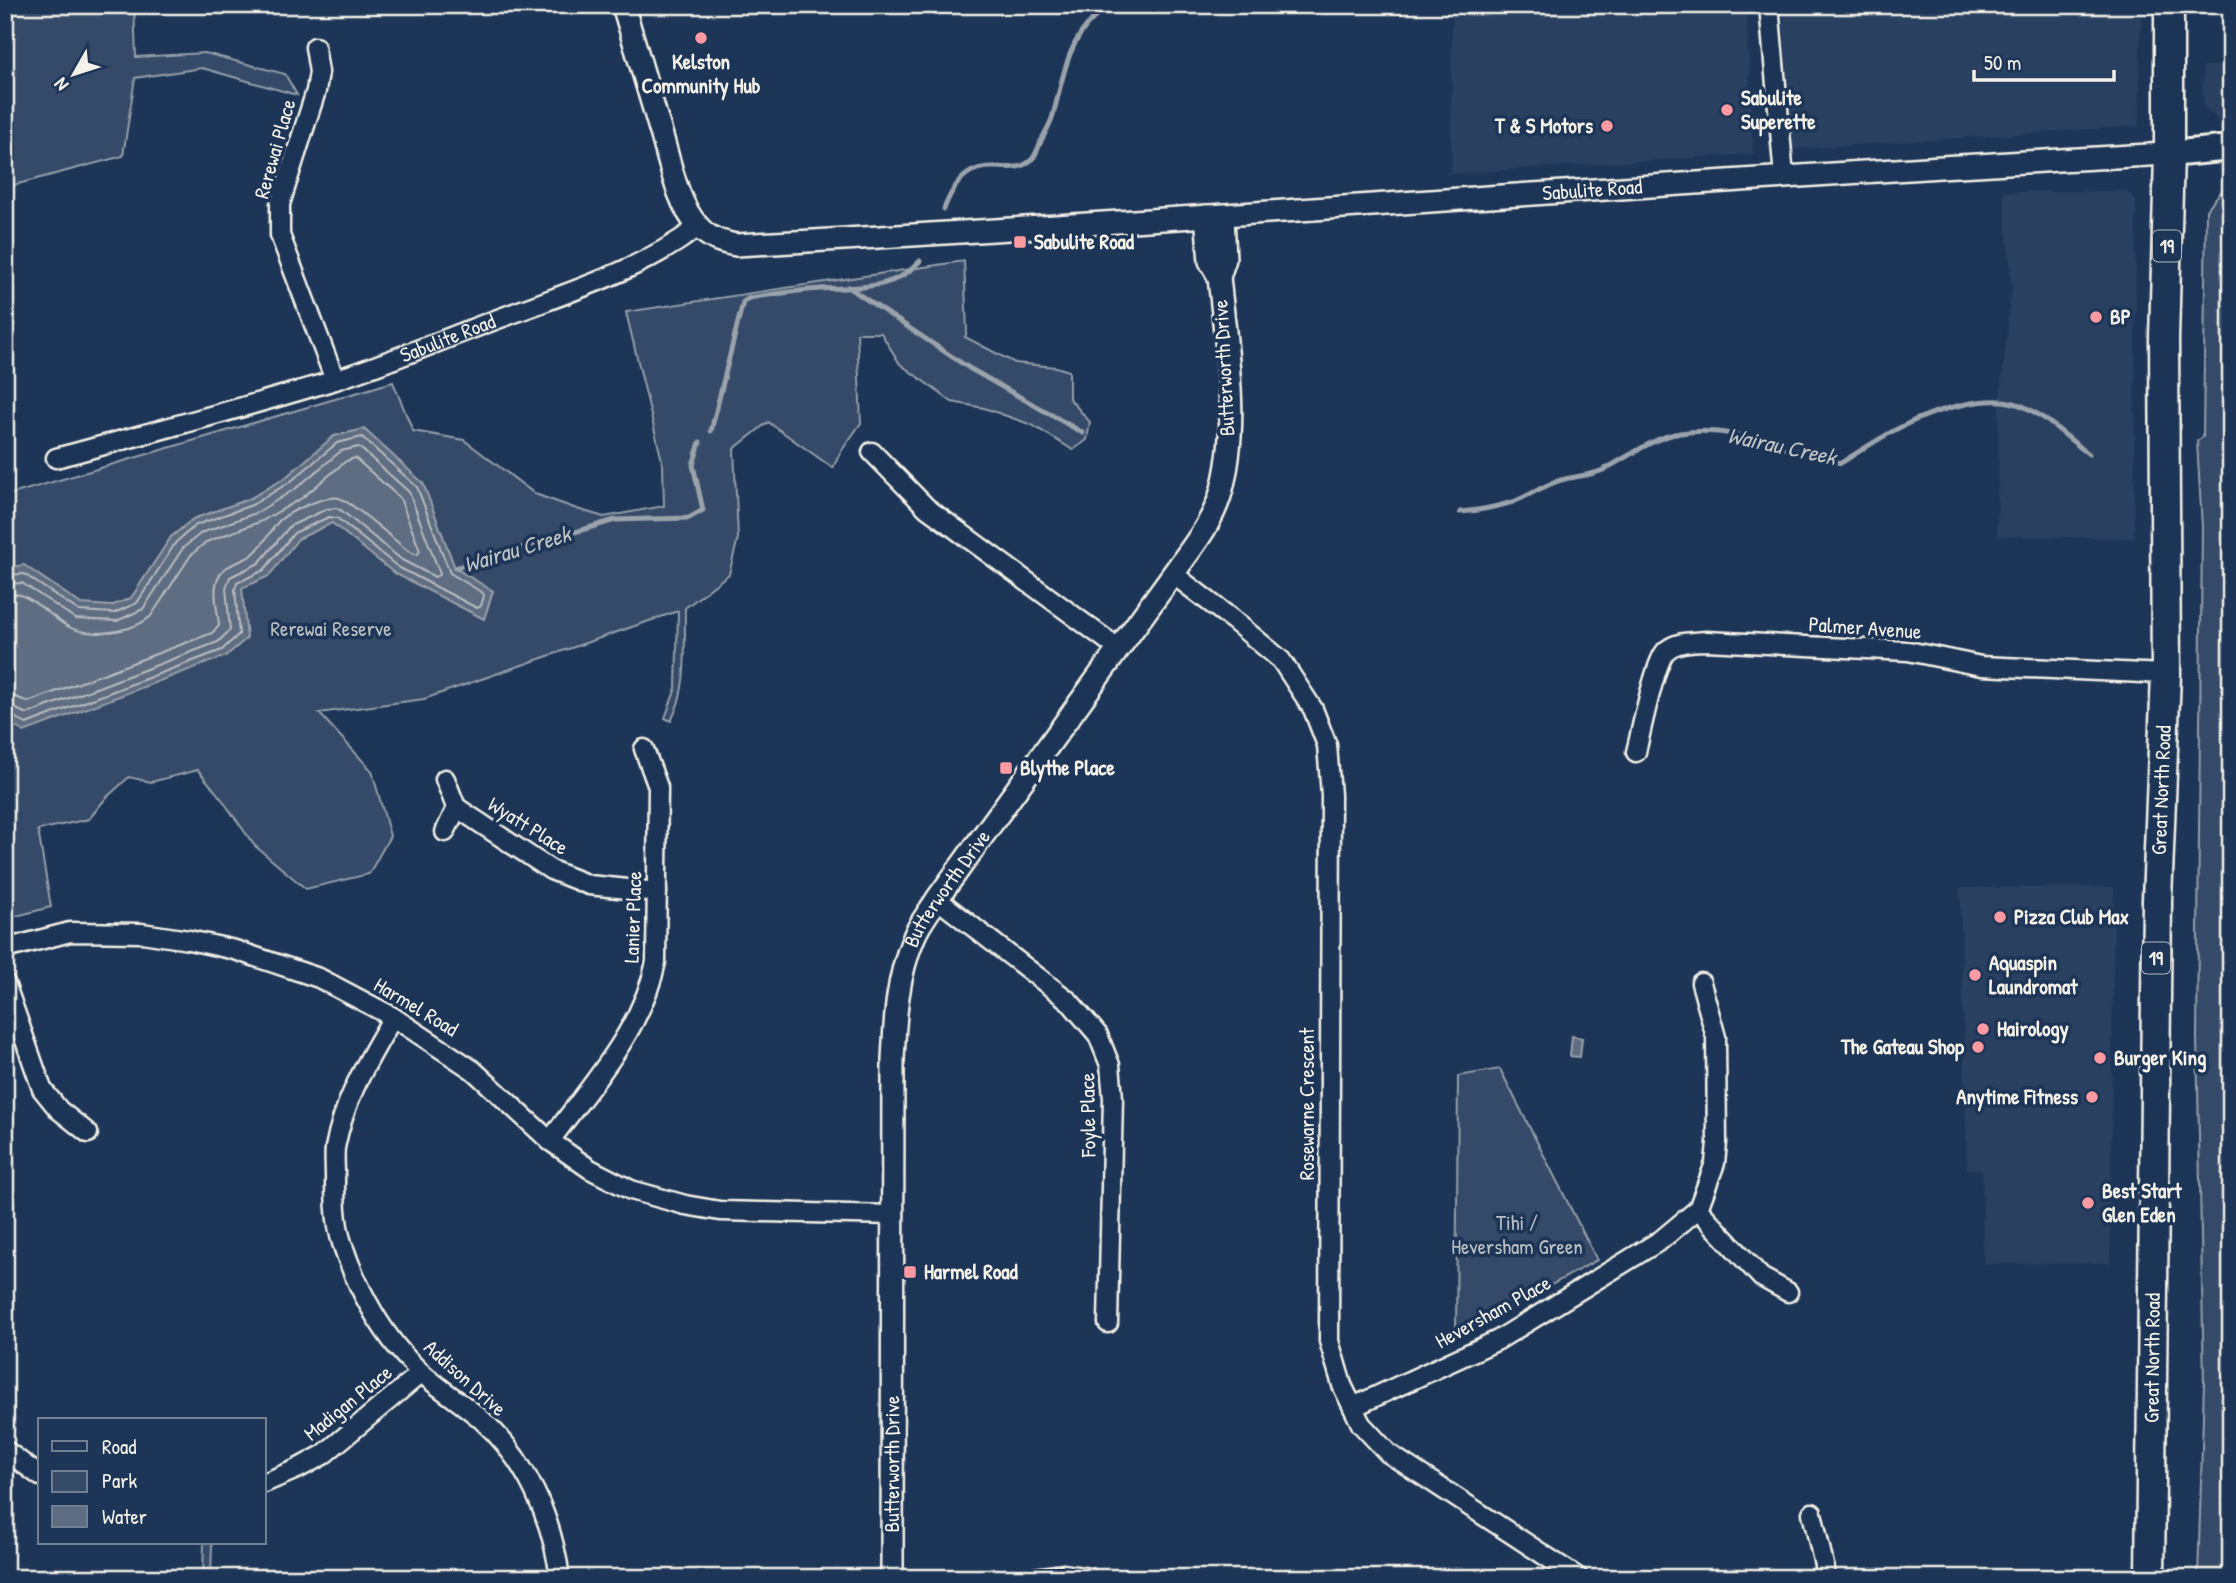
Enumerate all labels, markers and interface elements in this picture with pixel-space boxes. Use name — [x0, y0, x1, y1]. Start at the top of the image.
marker: Kelston Community Hub — [693, 30, 709, 46]
north arrow — [38, 38, 108, 108]
scale bar — [1974, 38, 2114, 82]
place label: Kelston Community Hub — [642, 47, 761, 101]
text: 50 m — [1984, 48, 2021, 77]
text: N — [48, 73, 74, 97]
place label: Sabulite Superette — [1741, 83, 1816, 137]
street label: Rerewai Place — [246, 96, 303, 202]
marker: Sabulite Superette — [1719, 102, 1735, 118]
place label: T & S Motors — [1494, 111, 1593, 140]
marker: T & S Motors — [1599, 118, 1615, 134]
street label: Sabulite Road — [1541, 171, 1643, 207]
place label: Sabulite Road — [1034, 227, 1135, 256]
road number: 19 — [2153, 230, 2181, 262]
marker: Sabulite Road — [1012, 234, 1028, 250]
street label: Butterworth Drive — [1205, 299, 1242, 437]
place label: BP — [2110, 302, 2131, 331]
street label: Sabulite Road — [396, 306, 499, 369]
marker: BP — [2088, 309, 2104, 325]
water label: Wairau Creek — [1725, 419, 1842, 473]
water label: Wairau Creek — [460, 517, 576, 579]
street label: Palmer Avenue — [1808, 609, 1922, 646]
park label: Rerewai Reserve — [270, 614, 392, 643]
street label: Great North Road — [2144, 725, 2178, 856]
place label: Blythe Place — [1020, 753, 1115, 783]
marker: Blythe Place — [998, 760, 1014, 776]
street label: Wyatt Place — [483, 789, 574, 862]
street label: Butterworth Drive — [896, 824, 997, 951]
street label: Lanier Place — [616, 871, 649, 963]
place label: Pizza Club Max — [2014, 902, 2129, 931]
marker: Pizza Club Max — [1992, 909, 2008, 925]
road number: 19 — [2142, 942, 2170, 974]
place label: Aquaspin Laundromat — [1989, 948, 2078, 1001]
marker: Aquaspin Laundromat — [1967, 967, 1983, 983]
street label: Harmel Road — [369, 970, 464, 1043]
place label: Hairology — [1997, 1014, 2069, 1044]
marker: Hairology — [1975, 1021, 1991, 1037]
street label: Rosewarne Crescent — [1292, 1027, 1321, 1180]
place label: The Gateau Shop — [1840, 1032, 1965, 1062]
marker: The Gateau Shop — [1970, 1039, 1986, 1055]
place label: Burger King — [2114, 1043, 2206, 1073]
marker: Burger King — [2092, 1050, 2108, 1066]
street label: Foyle Place — [1072, 1073, 1103, 1158]
place label: Anytime Fitness — [1956, 1082, 2078, 1112]
marker: Anytime Fitness — [2084, 1089, 2100, 1105]
place label: Best Start Glen Eden — [2102, 1176, 2182, 1229]
marker: Best Start Glen Eden — [2080, 1195, 2096, 1211]
park label: Tihi / Heversham Green — [1451, 1208, 1583, 1261]
place label: Harmel Road — [924, 1257, 1018, 1286]
marker: Harmel Road — [902, 1264, 918, 1280]
street label: Heversham Place — [1430, 1268, 1556, 1355]
street label: Great North Road — [2137, 1293, 2167, 1423]
street label: Addison Drive — [418, 1333, 513, 1422]
street label: Madigan Place — [297, 1358, 398, 1447]
street label: Butterworth Drive — [877, 1396, 906, 1532]
legend — [38, 1418, 266, 1544]
text: Road — [102, 1432, 136, 1461]
text: Park — [102, 1466, 137, 1495]
text: Water — [102, 1502, 147, 1531]

